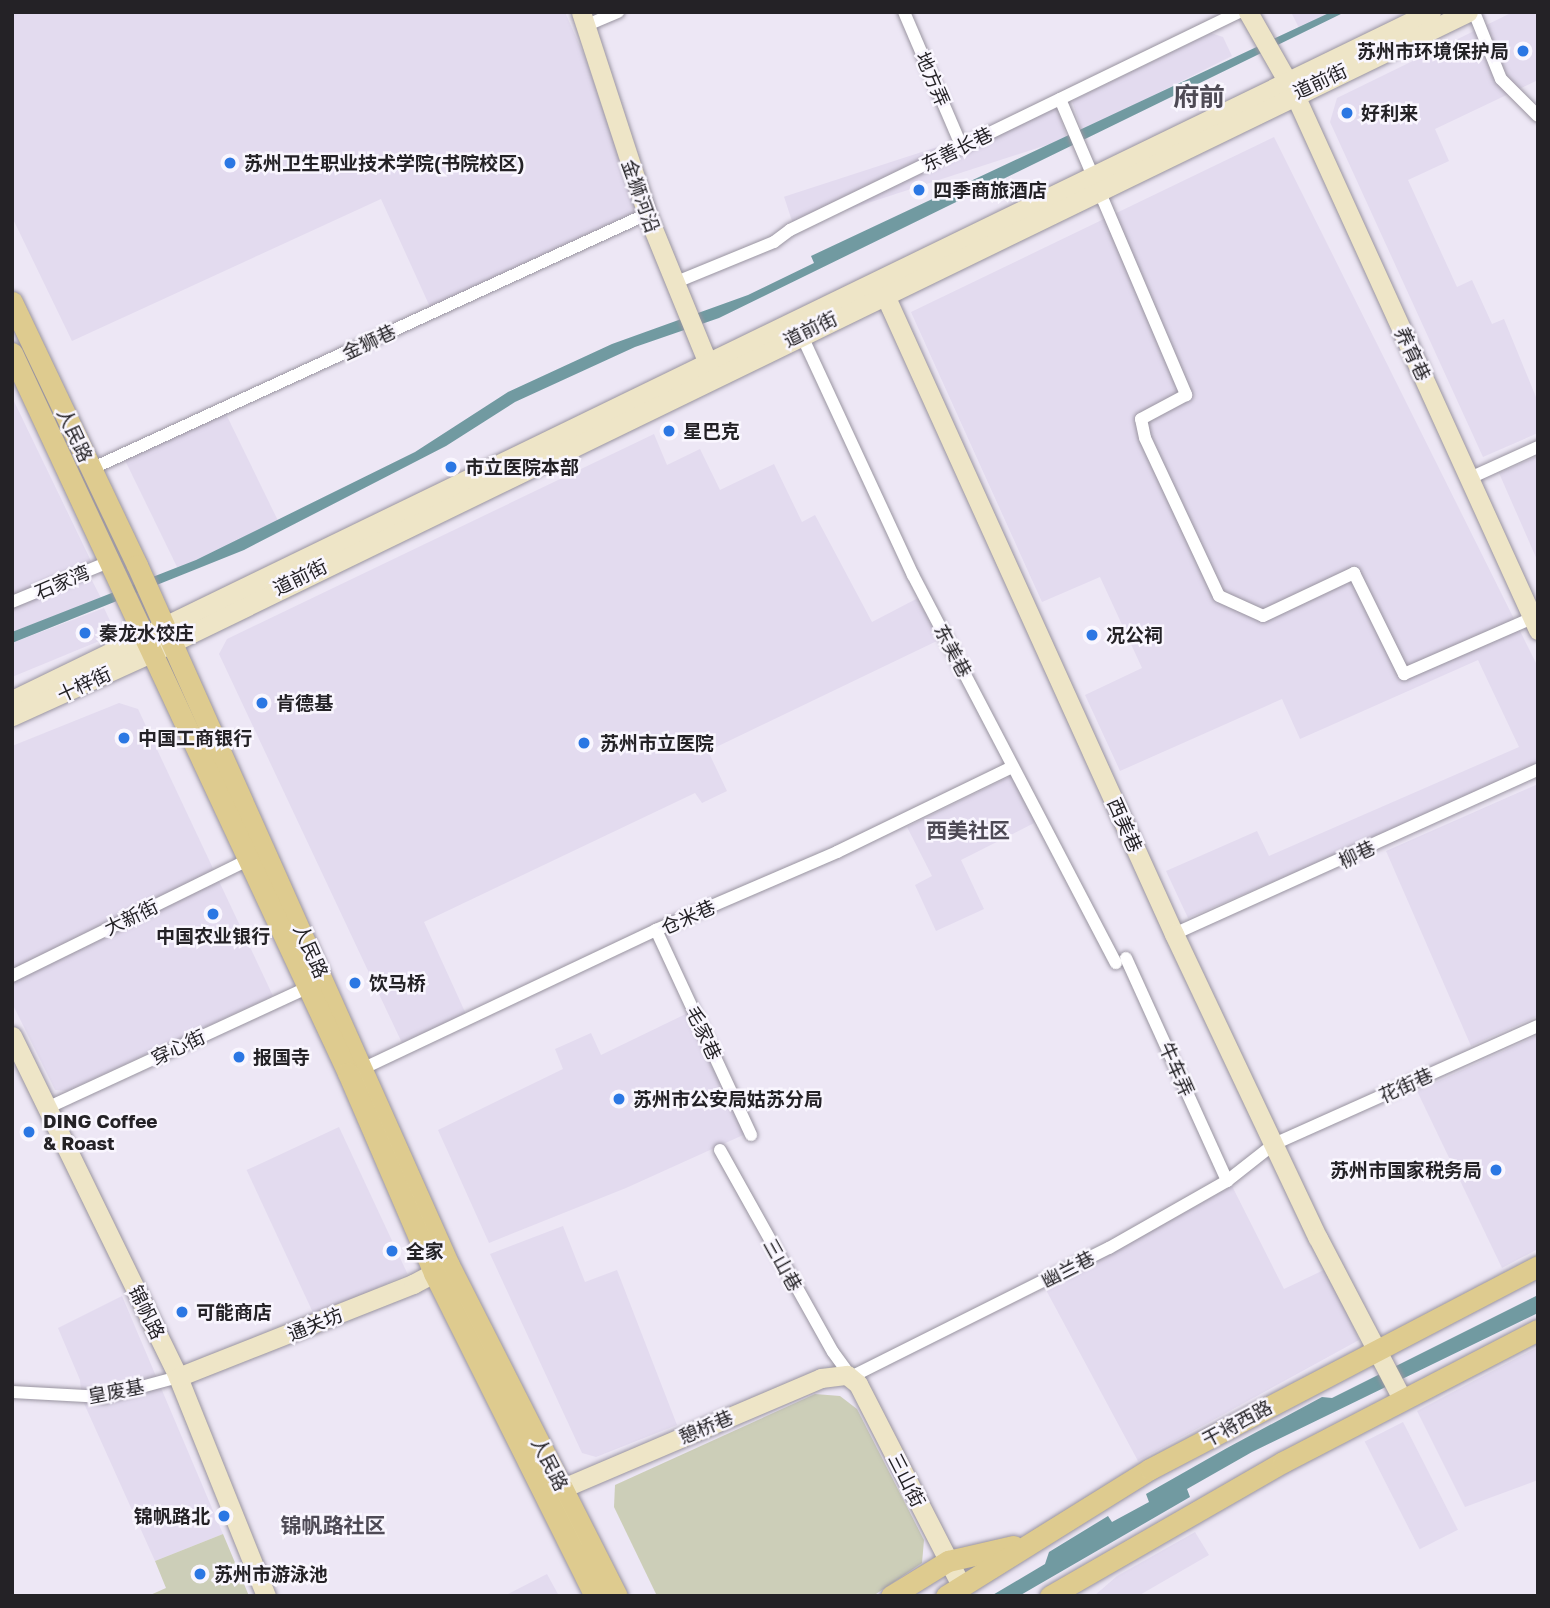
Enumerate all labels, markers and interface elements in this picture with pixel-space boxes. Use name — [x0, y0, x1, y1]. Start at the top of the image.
place label: 苏州市环境保护局 — [1357, 40, 1509, 62]
marker: 苏州市环境保护局 — [1515, 43, 1531, 59]
street label: 地方弄 — [911, 48, 955, 110]
street label: 道前街 — [1289, 59, 1351, 103]
district label: 府前 — [1173, 81, 1225, 113]
place label: 好利来 — [1361, 102, 1418, 124]
marker: 好利来 — [1339, 105, 1355, 121]
street label: 东善长巷 — [918, 122, 996, 176]
place label: 苏州卫生职业技术学院(书院校区) — [244, 152, 524, 174]
marker: 苏州卫生职业技术学院(书院校区) — [222, 155, 238, 171]
street label: 金狮河沿 — [617, 156, 665, 236]
place label: 四季商旅酒店 — [933, 179, 1047, 201]
marker: 四季商旅酒店 — [911, 182, 927, 198]
street label: 道前街 — [779, 306, 841, 352]
street label: 金狮巷 — [338, 320, 400, 364]
street label: 养育巷 — [1391, 323, 1435, 385]
street label: 人民路 — [53, 404, 97, 466]
place label: 星巴克 — [683, 420, 740, 442]
marker: 星巴克 — [661, 423, 677, 439]
place label: 市立医院本部 — [465, 456, 579, 478]
marker: 市立医院本部 — [443, 459, 459, 475]
street label: 道前街 — [269, 554, 331, 600]
street label: 石家湾 — [31, 560, 93, 604]
street label: 东美巷 — [930, 620, 976, 682]
place label: 秦龙水饺庄 — [99, 622, 194, 644]
place label: 况公祠 — [1106, 624, 1163, 646]
marker: 秦龙水饺庄 — [77, 625, 93, 641]
marker: 况公祠 — [1084, 627, 1100, 643]
street label: 十梓街 — [53, 662, 115, 706]
place label: 肯德基 — [276, 692, 333, 714]
marker: 肯德基 — [254, 695, 270, 711]
place label: 中国工商银行 — [138, 727, 252, 749]
marker: 中国工商银行 — [116, 730, 132, 746]
place label: 苏州市立医院 — [600, 732, 714, 754]
marker: 苏州市立医院 — [574, 733, 594, 753]
street label: 西美巷 — [1103, 794, 1147, 856]
district label: 西美社区 — [926, 817, 1010, 843]
street label: 柳巷 — [1335, 836, 1379, 872]
street label: 大新街 — [100, 894, 162, 940]
street label: 仓米巷 — [657, 895, 719, 939]
marker: 中国农业银行 — [205, 906, 221, 922]
street label: 人民路 — [289, 920, 333, 982]
place label: 中国农业银行 — [156, 925, 270, 947]
place label: 饮马桥 — [369, 972, 426, 994]
marker: 饮马桥 — [347, 975, 363, 991]
street label: 毛家巷 — [682, 1002, 726, 1064]
street label: 穿心街 — [147, 1025, 209, 1069]
street label: 牛车弄 — [1155, 1038, 1199, 1100]
place label: 报国寺 — [253, 1046, 310, 1068]
marker: 报国寺 — [231, 1049, 247, 1065]
street label: 花街巷 — [1375, 1063, 1437, 1107]
place label: 苏州市公安局姑苏分局 — [633, 1088, 823, 1110]
marker: 苏州市公安局姑苏分局 — [611, 1091, 627, 1107]
place label: DING Coffee & Roast — [43, 1110, 158, 1154]
marker: DING Coffee & Roast — [21, 1124, 37, 1140]
place label: 苏州市国家税务局 — [1330, 1159, 1482, 1181]
marker: 苏州市国家税务局 — [1488, 1162, 1504, 1178]
street label: 三山巷 — [759, 1235, 807, 1295]
place label: 全家 — [406, 1240, 444, 1262]
marker: 全家 — [384, 1243, 400, 1259]
street label: 幽兰巷 — [1037, 1246, 1099, 1292]
street label: 锦帆路 — [124, 1281, 170, 1343]
place label: 可能商店 — [196, 1301, 272, 1323]
street label: 通关坊 — [284, 1303, 346, 1345]
marker: 可能商店 — [174, 1304, 190, 1320]
street label: 皇废基 — [86, 1374, 146, 1408]
street label: 干将西路 — [1198, 1395, 1276, 1451]
street label: 憩桥巷 — [675, 1405, 737, 1449]
street label: 人民路 — [527, 1433, 573, 1495]
street label: 三山街 — [884, 1449, 930, 1511]
place label: 锦帆路北 — [134, 1505, 210, 1527]
marker: 锦帆路北 — [216, 1508, 232, 1524]
district label: 锦帆路社区 — [281, 1512, 385, 1538]
place label: 苏州市游泳池 — [214, 1563, 328, 1585]
marker: 苏州市游泳池 — [192, 1566, 208, 1582]

